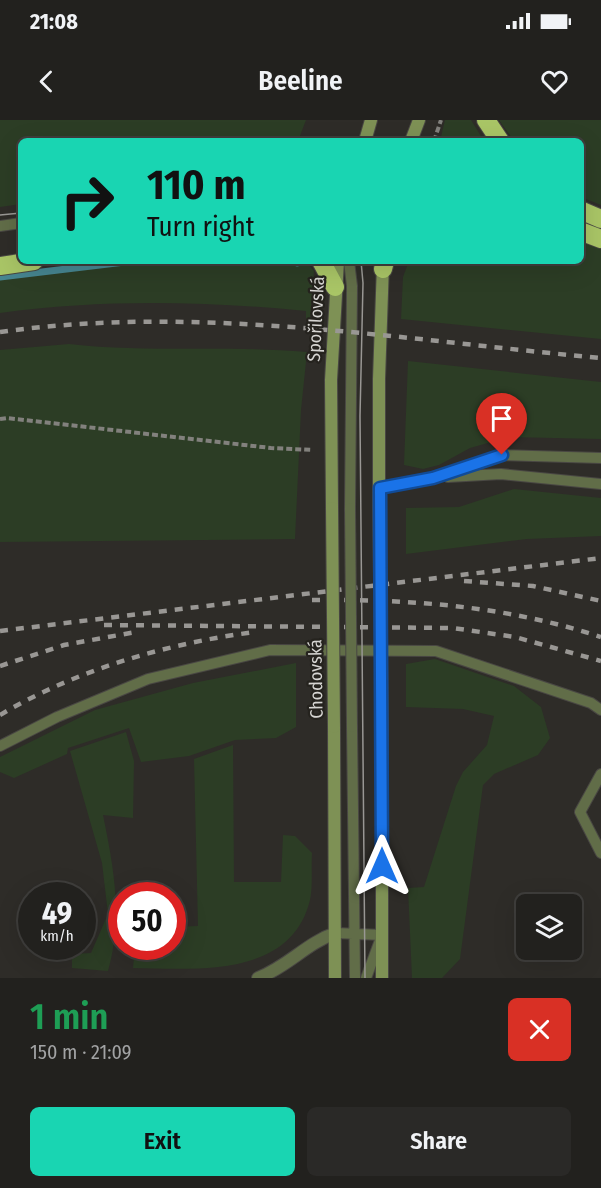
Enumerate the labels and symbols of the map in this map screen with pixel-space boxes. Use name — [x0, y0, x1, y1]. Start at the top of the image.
street label: Spořilovská — [303, 276, 329, 362]
pin — [476, 393, 527, 455]
street label: Chodovská — [304, 639, 328, 719]
position arrow — [350, 834, 414, 898]
speed limit sign: 50 — [108, 882, 186, 960]

